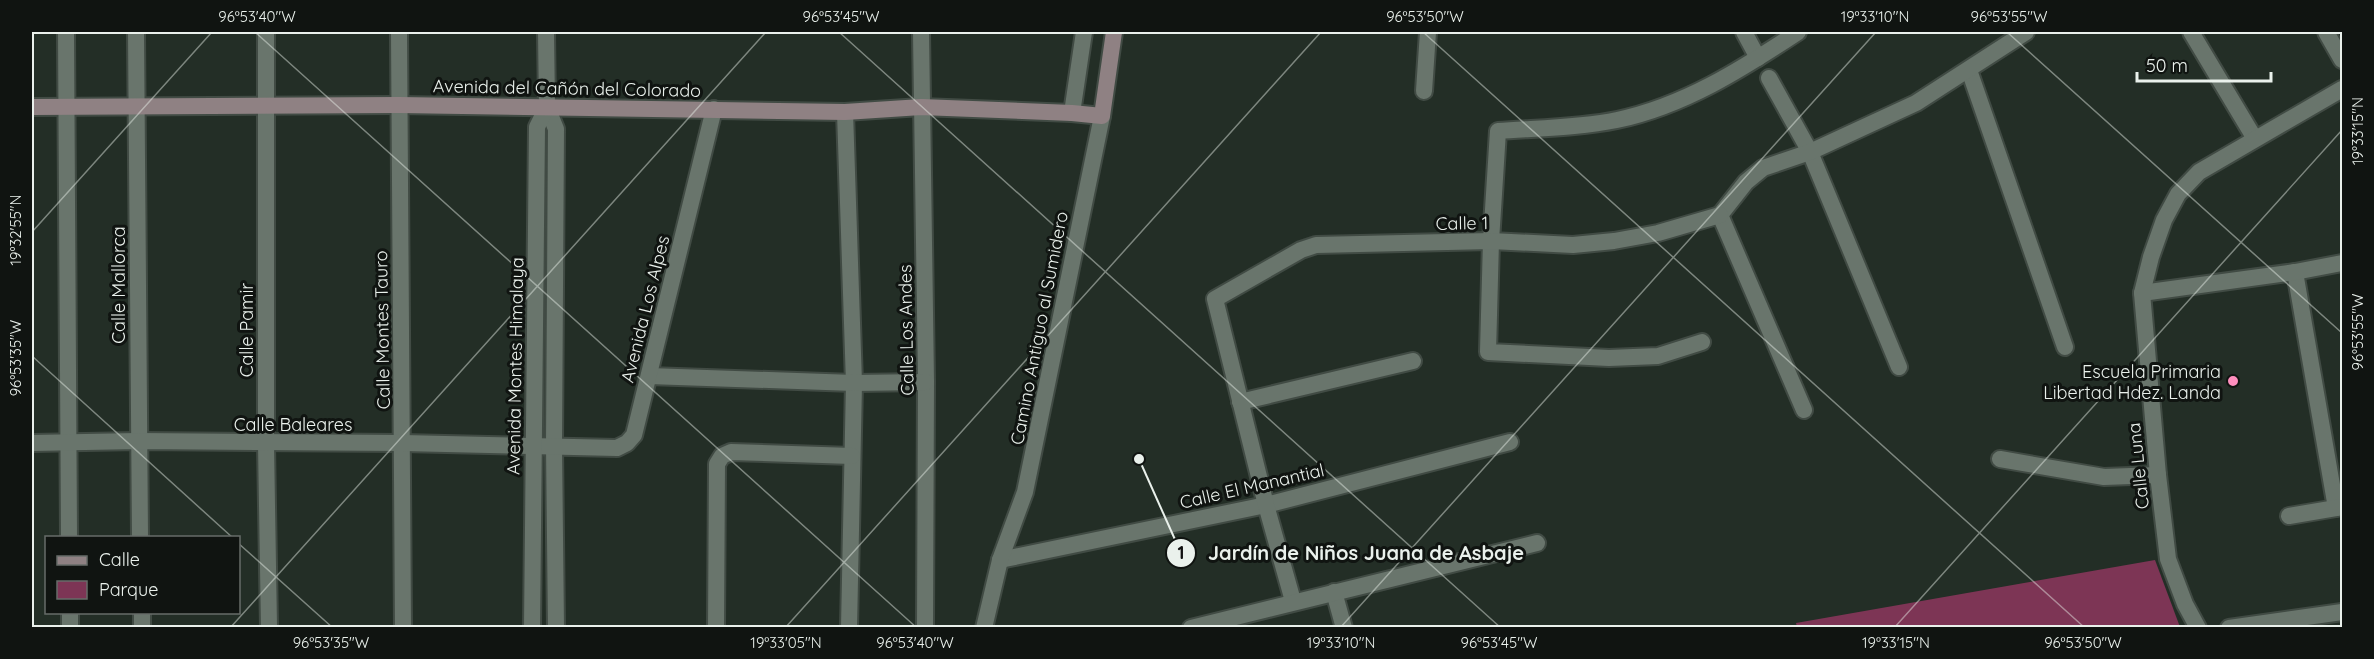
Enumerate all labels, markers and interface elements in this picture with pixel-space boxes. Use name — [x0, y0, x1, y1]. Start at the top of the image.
text: 96°53'40"W — [218, 7, 296, 26]
text: 96°53'45"W — [803, 7, 880, 26]
text: 96°53'50"W — [1386, 7, 1464, 26]
text: 19°33'10"N — [1841, 7, 1909, 26]
text: 96°53'55"W — [1971, 7, 2048, 26]
scale bar — [2137, 45, 2270, 83]
text: 50 m — [2146, 54, 2188, 77]
street label: Avenida del Cañón del Colorado — [433, 74, 701, 102]
text: 19°33'15"N — [2348, 97, 2367, 165]
text: 19°32'55"N — [6, 195, 25, 265]
street label: Camino Antiguo al Sumidero — [1005, 209, 1073, 447]
street label: Calle 1 — [1436, 211, 1488, 235]
street label: Calle Mallorca — [107, 226, 130, 344]
street label: Avenida Los Alpes — [616, 233, 674, 385]
street label: Calle Montes Tauro — [369, 250, 395, 410]
street label: Avenida Montes Himalaya — [502, 257, 528, 475]
street label: Calle Los Andes — [893, 264, 919, 396]
street label: Calle Pamir — [235, 283, 258, 377]
text: 96°53'55"W — [2348, 293, 2367, 370]
text: 96°53'35"W — [6, 319, 25, 396]
place label: Escuela Primaria Libertad Hdez. Landa — [2043, 360, 2221, 404]
marker: Escuela Primaria Libertad Hdez. Landa — [2226, 374, 2240, 388]
street label: Calle Baleares — [234, 413, 352, 436]
street label: Calle Luna — [2122, 422, 2154, 510]
street label: Calle El Manantial — [1177, 458, 1327, 514]
callout: Jardín de Niños Juana de Asbaje — [1166, 534, 1536, 572]
legend — [45, 536, 240, 614]
text: Jardín de Niños Juana de Asbaje — [1208, 540, 1524, 565]
text: 1 — [1177, 541, 1185, 564]
text: Calle — [99, 548, 140, 571]
text: Parque — [99, 578, 158, 601]
text: 96°53'35"W — [293, 633, 370, 652]
text: 19°33'05"N — [750, 633, 822, 652]
text: 96°53'40"W — [876, 633, 954, 652]
text: 19°33'10"N — [1307, 633, 1375, 652]
text: 96°53'45"W — [1461, 633, 1538, 652]
text: 19°33'15"N — [1862, 633, 1930, 652]
text: 96°53'50"W — [2044, 633, 2122, 652]

